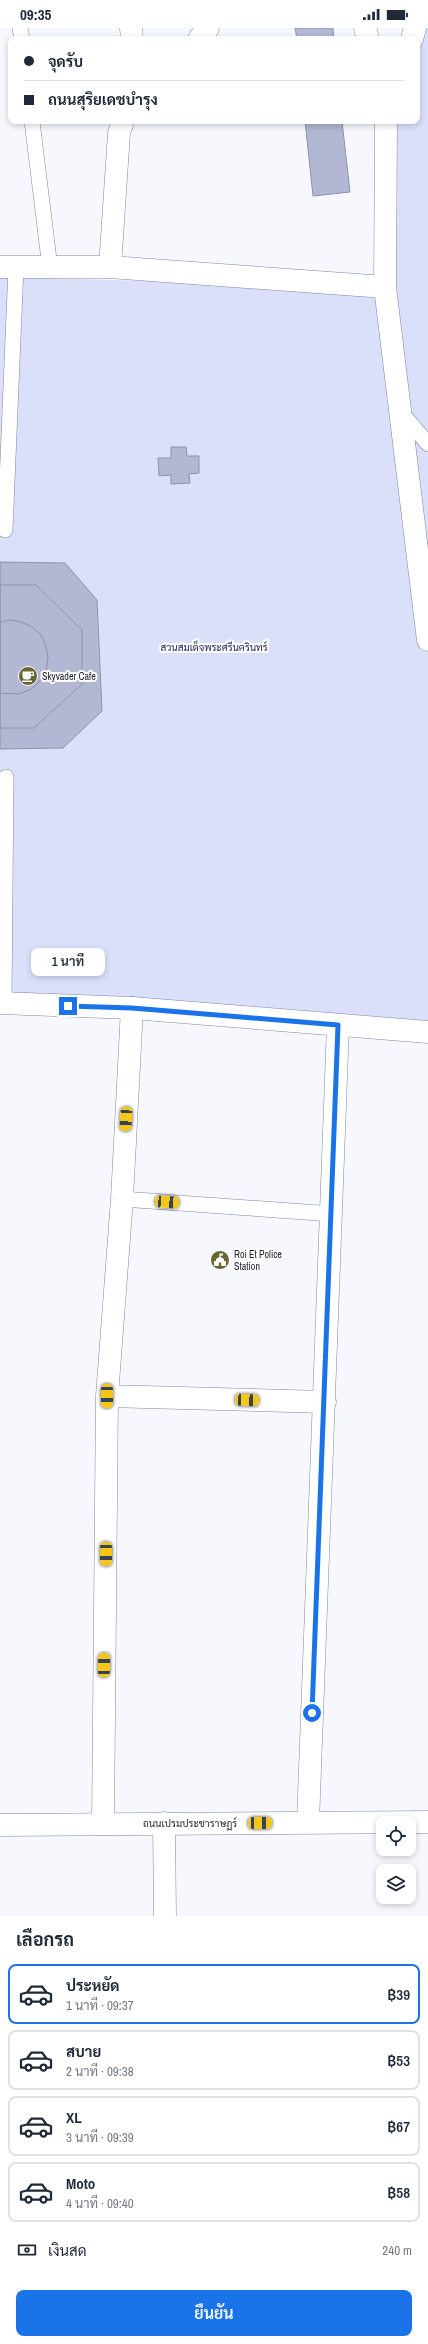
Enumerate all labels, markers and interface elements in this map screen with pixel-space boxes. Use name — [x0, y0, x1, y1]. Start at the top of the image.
text: 09:35 — [20, 4, 51, 25]
text: จุดรับ — [48, 51, 83, 72]
text: ถนนสุริยเดชบำรุง — [48, 89, 158, 110]
park label: สวนสมเด็จพระศรีนครินทร์ — [160, 640, 268, 654]
cafe icon: Skyvader Cafe — [17, 665, 39, 687]
place label: Skyvader Cafe — [42, 670, 96, 683]
callout: 1 นาที — [31, 948, 105, 976]
text: 1 นาที — [52, 953, 84, 970]
route end — [59, 997, 77, 1015]
car — [119, 1107, 133, 1131]
car — [155, 1195, 179, 1209]
place label: Roi Et Police Station — [234, 1248, 282, 1273]
public building icon: Roi Et Police Station — [209, 1249, 231, 1271]
car — [101, 1384, 113, 1408]
car — [235, 1394, 259, 1406]
car — [100, 1542, 112, 1566]
car — [98, 1653, 110, 1677]
route start — [303, 1704, 321, 1722]
street label: ถนนเปรมประชาราษฏร์ — [143, 1816, 237, 1831]
map controls — [376, 1816, 416, 1904]
button: locate — [376, 1816, 416, 1856]
car — [248, 1817, 272, 1829]
button: layers — [376, 1864, 416, 1904]
text: เลือกรถ — [16, 1927, 74, 1952]
text: ประหยัด — [66, 1975, 119, 1996]
icon: car — [18, 1976, 54, 2012]
text: ฿39 — [387, 1984, 410, 2005]
text: 1 นาที · 09:37 — [66, 1997, 134, 2014]
text: สบาย — [66, 2041, 101, 2062]
icon: car — [18, 2042, 54, 2078]
text: ฿53 — [387, 2050, 410, 2071]
text: 2 นาที · 09:38 — [66, 2063, 134, 2080]
text: XL — [66, 2107, 82, 2128]
icon: car — [18, 2108, 54, 2144]
text: ฿67 — [387, 2116, 410, 2137]
text: 3 นาที · 09:39 — [66, 2129, 134, 2146]
text: Moto — [66, 2173, 95, 2194]
icon: car — [18, 2174, 54, 2210]
text: ฿58 — [387, 2182, 410, 2203]
text: 4 นาที · 09:40 — [66, 2195, 134, 2212]
icon: cash — [16, 2239, 38, 2261]
text: เงินสด — [48, 2240, 87, 2261]
text: 240 m — [382, 2242, 412, 2259]
button: ยืนยัน — [16, 2290, 412, 2336]

